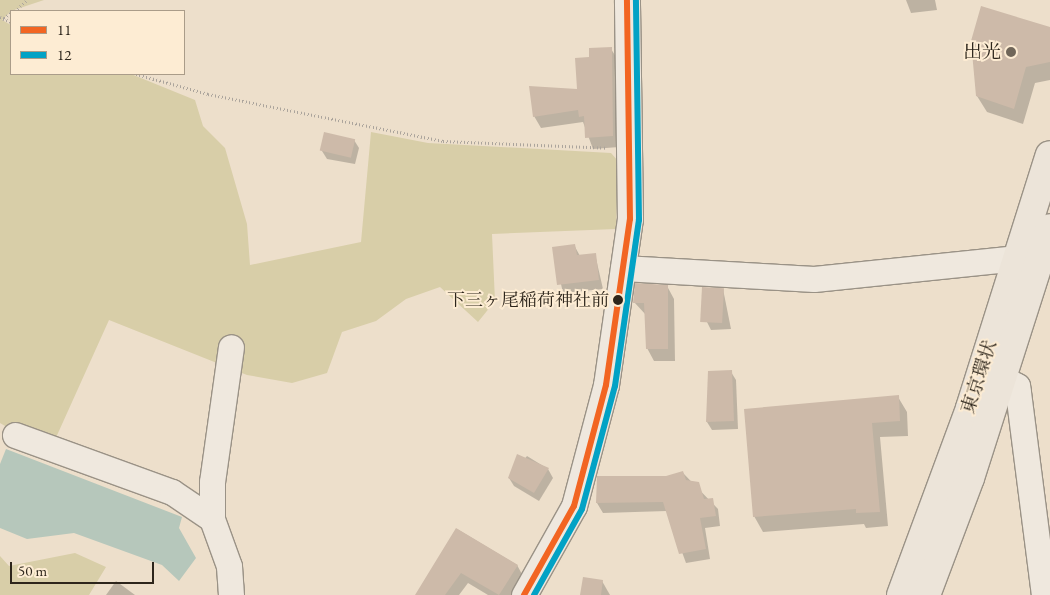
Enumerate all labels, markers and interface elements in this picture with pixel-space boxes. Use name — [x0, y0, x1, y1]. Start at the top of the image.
legend — [10, 10, 185, 75]
text: 11 — [57, 20, 71, 39]
place label: 出光 — [963, 41, 1001, 63]
text: 12 — [57, 45, 71, 64]
marker: 出光 — [1005, 46, 1017, 58]
place label: 下三ヶ尾稲荷神社前 — [447, 289, 609, 311]
marker: 下三ヶ尾稲荷神社前 — [613, 295, 623, 305]
street label: 東京環状 — [956, 337, 1002, 417]
scale bar — [12, 552, 156, 584]
text: 50 m — [18, 561, 47, 580]

